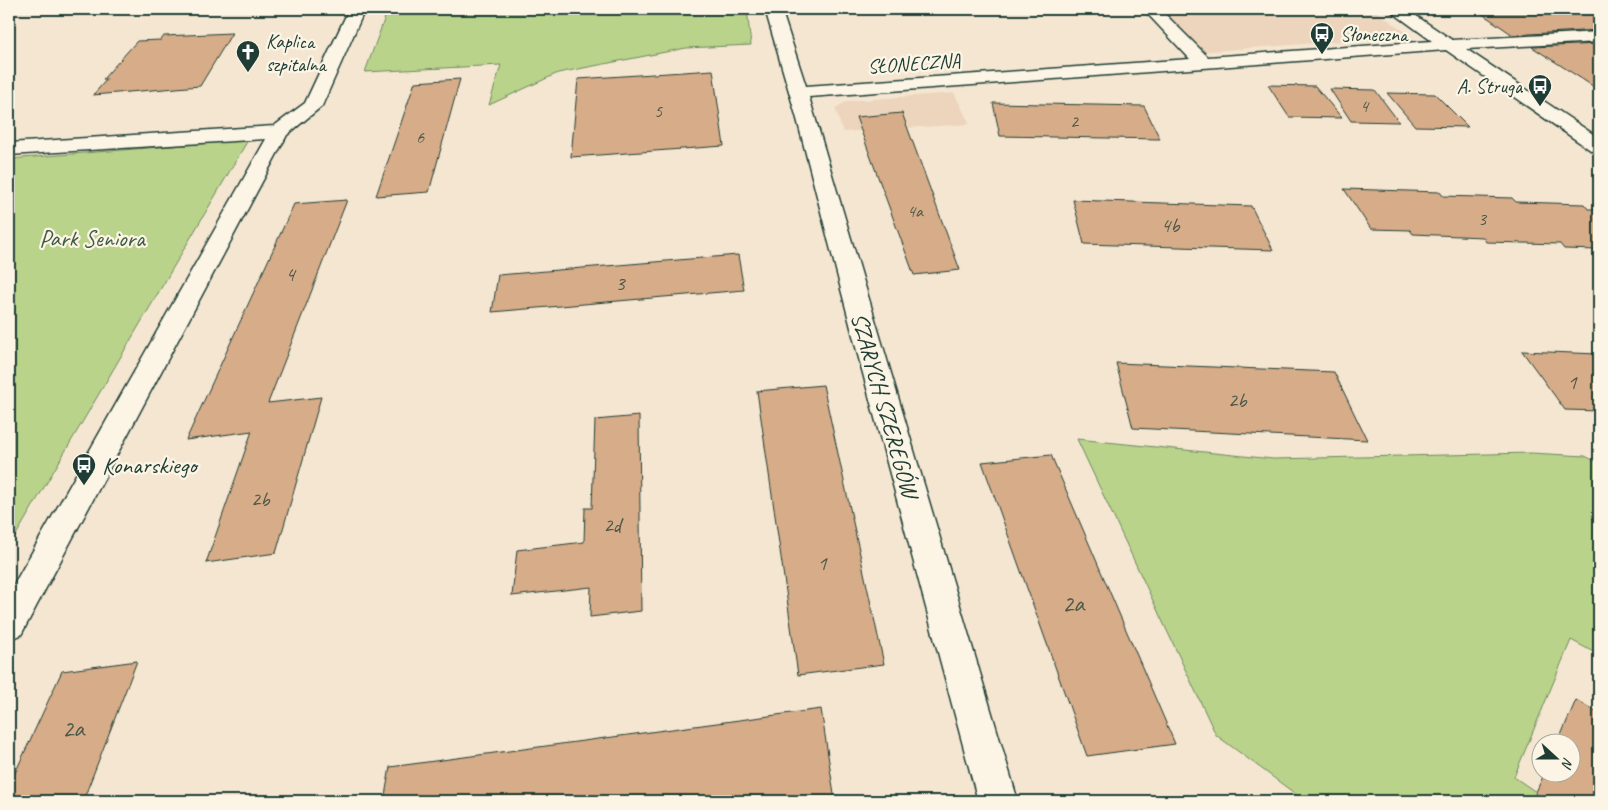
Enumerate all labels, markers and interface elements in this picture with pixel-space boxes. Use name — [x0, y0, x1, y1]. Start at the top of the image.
bus stop icon: Słoneczna — [1309, 21, 1335, 55]
place label: Słoneczna — [1340, 22, 1409, 47]
place label: Kaplica szpitalna — [266, 29, 327, 77]
church icon: Kaplica szpitalna — [235, 39, 261, 73]
street label: SŁONECZNA — [867, 48, 962, 79]
bus stop icon: A. Struga — [1527, 73, 1553, 107]
place label: A. Struga — [1457, 74, 1524, 99]
house number: 4 — [1360, 95, 1370, 117]
house number: 5 — [654, 100, 663, 122]
house number: 2 — [1070, 110, 1080, 132]
house number: 6 — [416, 126, 425, 148]
house number: 4a — [907, 200, 924, 222]
house number: 3 — [1478, 208, 1488, 230]
house number: 4b — [1161, 212, 1181, 238]
park label: Park Seniora — [39, 223, 146, 253]
house number: 4 — [285, 261, 297, 287]
house number: 3 — [615, 270, 626, 296]
street label: SZARYCH SZEREGÓW — [844, 309, 927, 505]
house number: 1 — [1567, 369, 1578, 395]
house number: 2b — [1228, 387, 1248, 413]
place label: Konarskiego — [102, 450, 199, 480]
bus stop icon: Konarskiego — [71, 452, 97, 486]
house number: 2b — [251, 486, 271, 512]
house number: 2d — [603, 512, 625, 538]
house number: 1 — [817, 550, 828, 576]
house number: 2a — [1062, 588, 1086, 620]
house number: 2a — [62, 713, 86, 745]
north arrow — [1530, 732, 1580, 782]
text: N — [1557, 755, 1577, 772]

